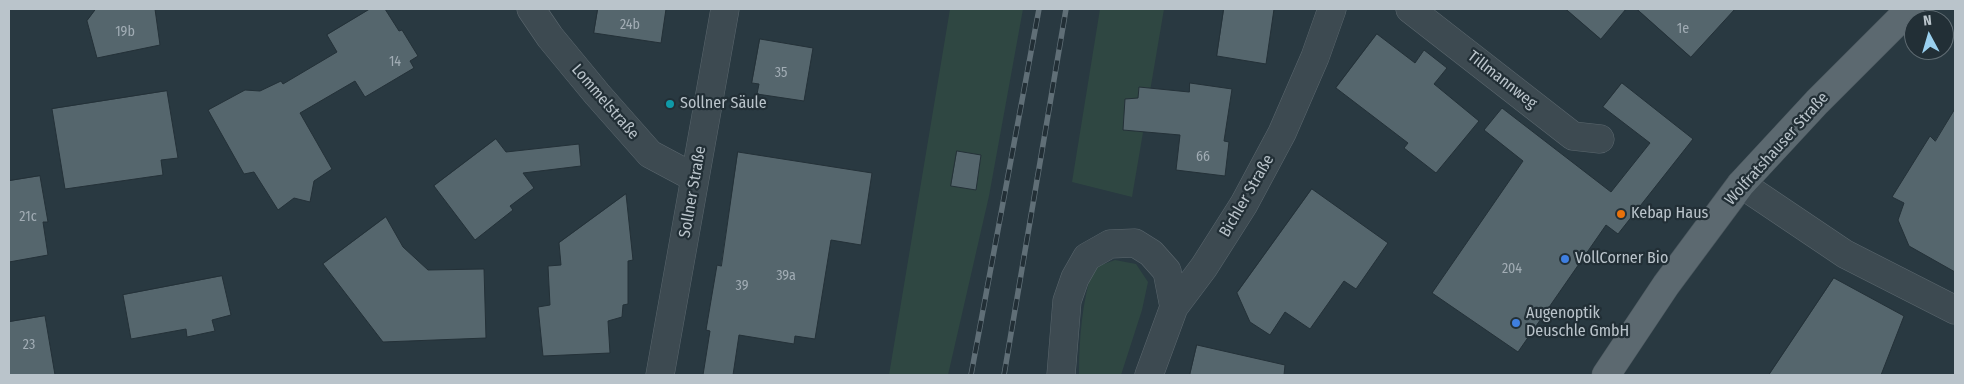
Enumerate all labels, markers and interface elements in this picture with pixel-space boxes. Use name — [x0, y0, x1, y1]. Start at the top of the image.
north arrow — [1904, 10, 1954, 60]
text: N — [1922, 12, 1933, 29]
house number: 24b — [620, 17, 640, 33]
house number: 1e — [1677, 21, 1689, 37]
house number: 19b — [115, 24, 135, 40]
street label: Tillmannweg — [1463, 47, 1541, 113]
house number: 14 — [389, 54, 401, 70]
street label: Lommelstraße — [567, 60, 643, 144]
house number: 35 — [775, 65, 787, 81]
street label: Wolfratshauser Straße — [1721, 88, 1833, 210]
place label: Sollner Säule — [680, 94, 767, 114]
marker: Sollner Säule — [664, 98, 676, 110]
street label: Sollner Straße — [675, 145, 711, 239]
house number: 66 — [1196, 149, 1210, 165]
street label: Bichler Straße — [1216, 151, 1278, 241]
place label: Kebap Haus — [1631, 204, 1708, 224]
marker: Kebap Haus — [1615, 208, 1627, 220]
house number: 21c — [19, 209, 37, 225]
place label: VollCorner Bio — [1575, 249, 1668, 269]
marker: VollCorner Bio — [1559, 253, 1571, 265]
house number: 204 — [1502, 261, 1522, 277]
house number: 39a — [776, 268, 796, 284]
house number: 39 — [736, 278, 748, 294]
place label: Augenoptik Deuschle GmbH — [1526, 304, 1629, 342]
marker: Augenoptik Deuschle GmbH — [1510, 317, 1522, 329]
house number: 23 — [23, 337, 35, 353]

